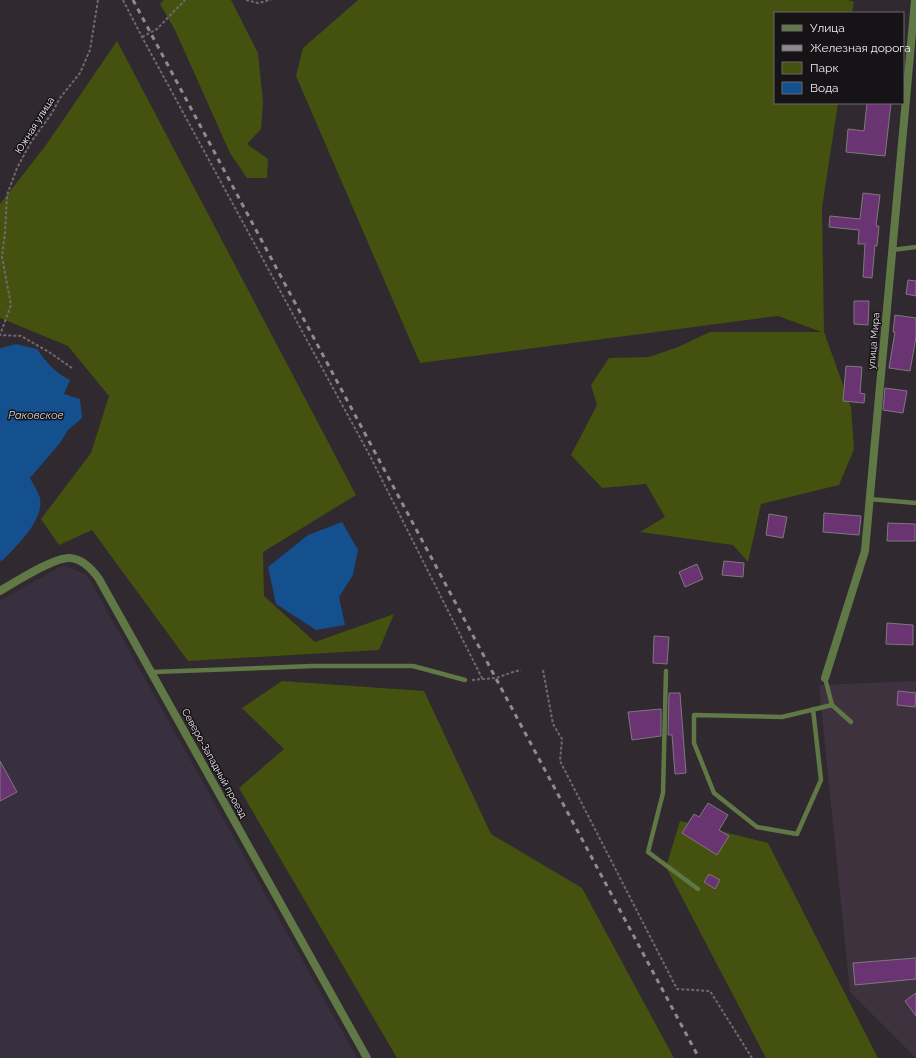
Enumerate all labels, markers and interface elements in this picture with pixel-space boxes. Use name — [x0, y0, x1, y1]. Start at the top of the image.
legend — [774, 12, 904, 104]
text: Улица — [810, 21, 845, 35]
text: Железная дорога — [810, 41, 911, 55]
text: Парк — [810, 61, 839, 75]
text: Вода — [810, 81, 839, 95]
street label: Южная улица — [13, 95, 56, 156]
street label: улица Мира — [866, 312, 881, 370]
water label: Раковское — [8, 409, 64, 422]
street label: Северо-Западный проезд — [180, 707, 249, 820]

